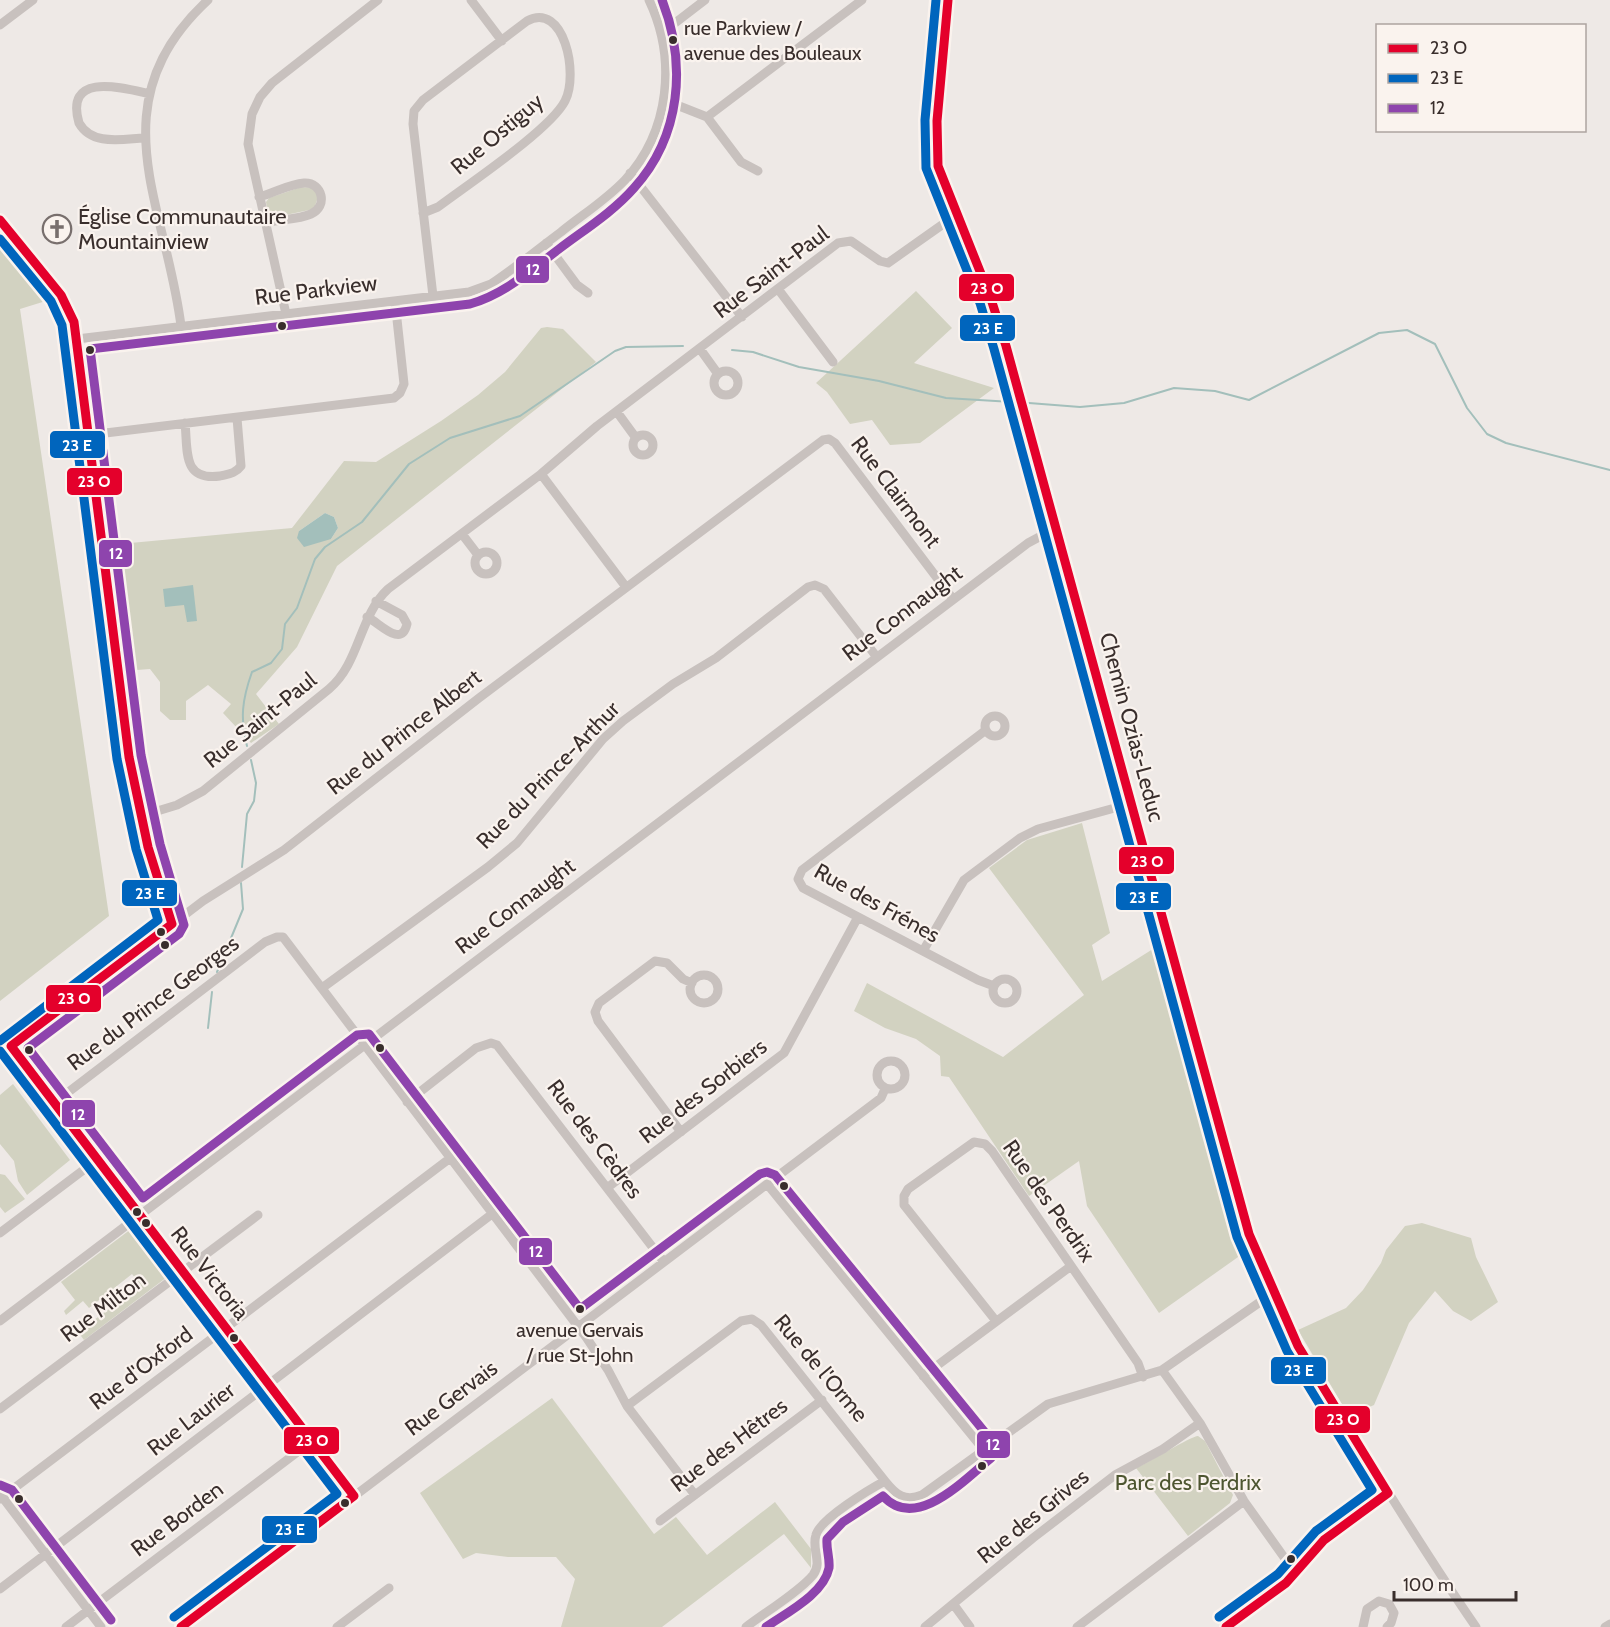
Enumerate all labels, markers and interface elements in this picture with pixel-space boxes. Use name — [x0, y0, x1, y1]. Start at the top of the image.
place label: rue Parkview / avenue des Bouleaux — [684, 16, 862, 65]
legend — [1376, 24, 1586, 132]
marker: rue Parkview / avenue des Bouleaux — [667, 34, 679, 46]
text: 23 O — [1430, 37, 1467, 59]
text: 23 E — [1430, 67, 1463, 89]
street label: Rue Ostiguy — [445, 88, 549, 180]
text: 12 — [1430, 97, 1445, 119]
place label: Église Communautaire Mountainview — [78, 203, 286, 255]
church icon: Église Communautaire Mountainview — [41, 213, 73, 245]
street label: Rue Saint-Paul — [708, 219, 835, 324]
line badge: 12 — [515, 255, 550, 284]
text: 12 — [526, 260, 540, 279]
street label: Rue Parkview — [253, 269, 379, 311]
line badge: 23 O — [958, 273, 1015, 302]
text: 23 O — [971, 279, 1003, 298]
line badge: 23 E — [959, 314, 1016, 342]
text: 23 E — [973, 319, 1003, 338]
unlabelled marker — [276, 320, 288, 332]
unlabelled marker — [84, 344, 96, 356]
line badge: 23 E — [49, 430, 106, 459]
street label: Rue Clairmont — [845, 431, 947, 554]
text: 23 E — [62, 436, 92, 455]
line badge: 23 O — [66, 467, 123, 496]
text: 23 O — [78, 472, 110, 491]
line badge: 12 — [98, 539, 133, 568]
text: 12 — [109, 544, 123, 563]
street label: Rue Connaught — [837, 559, 968, 667]
street label: Chemin Ozias-Leduc — [1094, 630, 1170, 824]
street label: Rue du Prince Albert — [322, 663, 487, 801]
street label: Rue Saint-Paul — [198, 666, 322, 774]
street label: Rue du Prince-Arthur — [471, 696, 625, 854]
line badge: 23 O — [1118, 846, 1175, 875]
street label: Rue Connaught — [450, 852, 581, 960]
text: 23 O — [1131, 852, 1163, 871]
street label: Rue des Frénes — [809, 857, 945, 949]
line badge: 23 E — [121, 879, 178, 907]
line badge: 23 E — [1115, 882, 1172, 911]
text: 23 E — [135, 884, 165, 903]
text: 23 E — [1129, 888, 1159, 907]
unlabelled marker — [155, 926, 167, 938]
street label: Rue du Prince Georges — [62, 930, 244, 1076]
unlabelled marker — [159, 939, 171, 951]
line badge: 23 O — [45, 984, 102, 1013]
text: 23 O — [58, 989, 90, 1008]
street label: Rue des Sorbiers — [634, 1033, 772, 1149]
unlabelled marker — [374, 1042, 386, 1054]
unlabelled marker — [23, 1044, 35, 1056]
street label: Rue des Cèdres — [541, 1074, 649, 1204]
line badge: 12 — [61, 1099, 96, 1128]
text: 12 — [71, 1105, 85, 1124]
street label: Rue des Perdrix — [997, 1135, 1101, 1268]
unlabelled marker — [778, 1180, 790, 1192]
unlabelled marker — [131, 1206, 143, 1218]
unlabelled marker — [140, 1217, 152, 1229]
street label: Rue Victoria — [165, 1221, 255, 1326]
line badge: 12 — [518, 1237, 553, 1266]
text: 12 — [529, 1242, 543, 1261]
street label: Rue Milton — [55, 1266, 151, 1348]
marker: avenue Gervais / rue St-John — [574, 1303, 586, 1315]
street label: Rue de l'Orme — [768, 1309, 874, 1427]
place label: avenue Gervais / rue St-John — [516, 1318, 644, 1367]
street label: Rue d'Oxford — [84, 1321, 198, 1415]
unlabelled marker — [228, 1332, 240, 1344]
street label: Rue Gervais — [399, 1355, 503, 1441]
line badge: 23 E — [1270, 1356, 1327, 1385]
text: 23 E — [1284, 1361, 1314, 1380]
street label: Rue Laurier — [142, 1376, 240, 1462]
street label: Rue des Hêtres — [665, 1392, 793, 1498]
line badge: 23 O — [1314, 1405, 1371, 1434]
text: 23 O — [1327, 1410, 1359, 1429]
line badge: 23 O — [283, 1426, 340, 1455]
line badge: 12 — [976, 1430, 1011, 1459]
text: 23 O — [296, 1431, 328, 1450]
text: 12 — [986, 1435, 1000, 1454]
unlabelled marker — [976, 1460, 988, 1472]
street label: Rue des Grives — [972, 1463, 1094, 1569]
park label: Parc des Perdrix — [1115, 1469, 1262, 1496]
street label: Rue Borden — [126, 1476, 228, 1562]
unlabelled marker — [13, 1493, 25, 1505]
unlabelled marker — [339, 1497, 351, 1509]
line badge: 23 E — [261, 1515, 318, 1544]
text: 23 E — [275, 1520, 305, 1539]
unlabelled marker — [1285, 1553, 1297, 1565]
scale bar — [1394, 1564, 1516, 1602]
text: 100 m — [1403, 1574, 1454, 1596]

